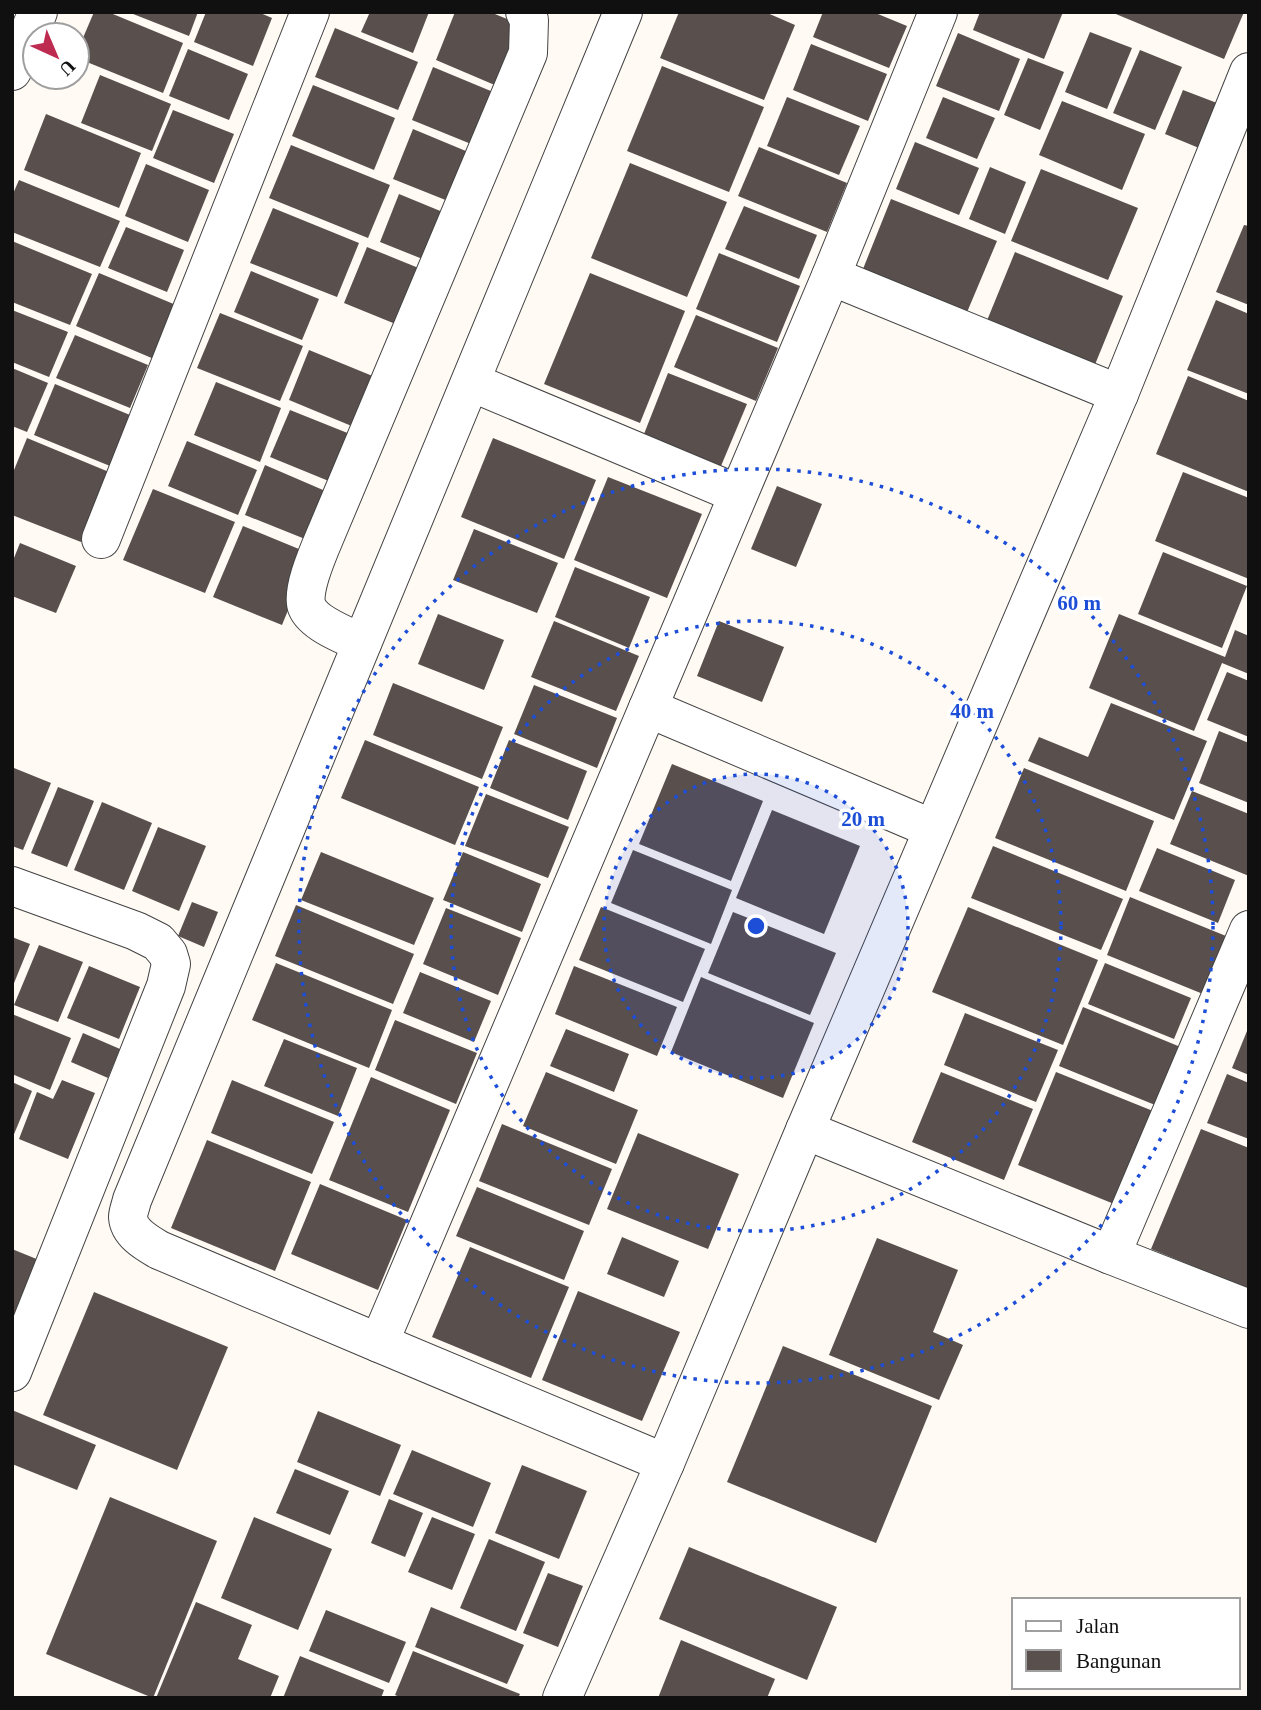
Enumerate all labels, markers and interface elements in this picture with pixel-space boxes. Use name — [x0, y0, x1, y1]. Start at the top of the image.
north arrow — [21, 21, 91, 91]
text: U — [55, 56, 80, 80]
text: 60 m — [1057, 591, 1101, 615]
text: 40 m — [950, 699, 994, 723]
text: 20 m — [841, 807, 885, 831]
centre of rings — [744, 914, 768, 938]
legend — [1012, 1598, 1240, 1689]
text: Jalan — [1076, 1614, 1120, 1638]
text: Bangunan — [1076, 1649, 1162, 1673]

